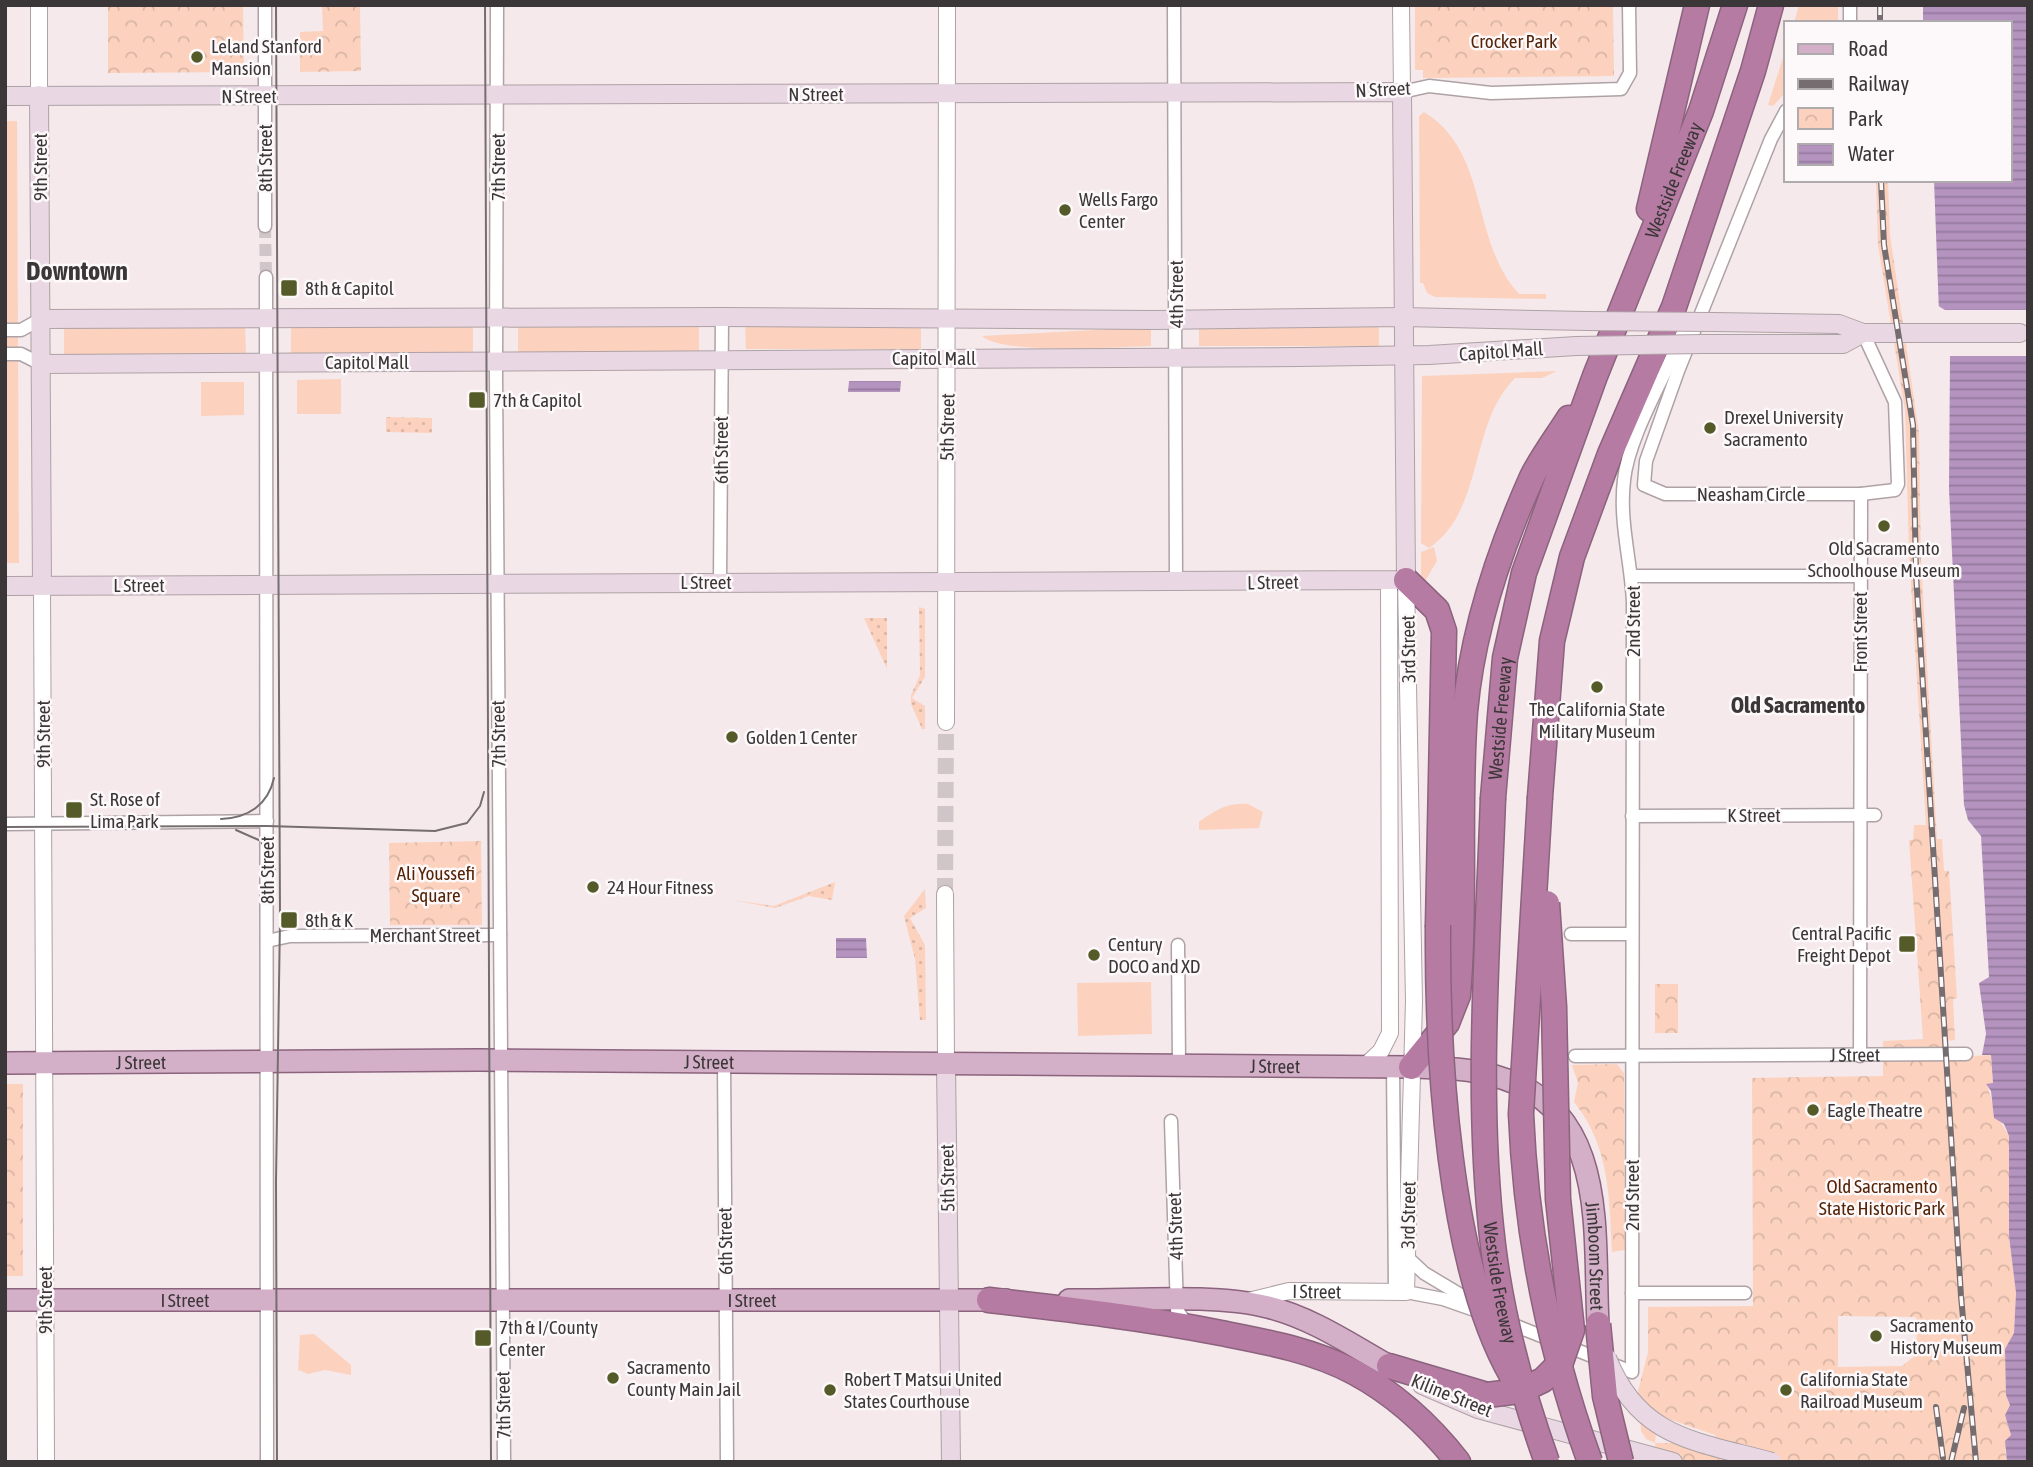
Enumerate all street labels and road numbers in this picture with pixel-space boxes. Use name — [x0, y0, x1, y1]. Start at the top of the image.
street label: N Street — [1355, 77, 1411, 101]
street label: N Street — [788, 83, 844, 105]
street label: N Street — [221, 85, 277, 107]
street label: Westside Freeway — [1640, 119, 1706, 241]
street label: 8th Street — [254, 124, 276, 192]
street label: 9th Street — [29, 133, 51, 201]
street label: 7th Street — [487, 133, 509, 201]
street label: 4th Street — [1165, 260, 1187, 328]
street label: Capitol Mall — [1458, 337, 1544, 365]
street label: Capitol Mall — [892, 347, 976, 369]
street label: Capitol Mall — [325, 351, 409, 373]
street label: 5th Street — [935, 393, 959, 461]
street label: 6th Street — [710, 416, 732, 484]
street label: Neasham Circle — [1697, 483, 1805, 505]
street label: L Street — [680, 571, 732, 593]
street label: L Street — [1247, 571, 1299, 593]
street label: L Street — [113, 574, 165, 596]
street label: 2nd Street — [1622, 585, 1644, 657]
street label: Front Street — [1849, 592, 1871, 672]
street label: 3rd Street — [1396, 615, 1420, 683]
street label: Westside Freeway — [1484, 656, 1516, 781]
street label: 9th Street — [32, 700, 54, 768]
street label: 7th Street — [486, 700, 510, 768]
street label: K Street — [1727, 804, 1781, 826]
street label: 8th Street — [256, 836, 278, 904]
street label: Merchant Street — [369, 924, 481, 946]
street label: J Street — [1830, 1043, 1880, 1066]
street label: J Street — [116, 1051, 166, 1073]
street label: J Street — [684, 1051, 734, 1073]
street label: J Street — [1250, 1055, 1300, 1077]
street label: 5th Street — [935, 1144, 959, 1212]
street label: 2nd Street — [1621, 1159, 1643, 1231]
street label: 3rd Street — [1396, 1181, 1420, 1249]
street label: 4th Street — [1163, 1192, 1187, 1260]
street label: Jimboom Street — [1581, 1200, 1608, 1311]
street label: 6th Street — [713, 1207, 737, 1275]
street label: Westside Freeway — [1479, 1221, 1522, 1346]
street label: 9th Street — [34, 1266, 56, 1334]
street label: I Street — [1292, 1280, 1341, 1302]
street label: I Street — [160, 1289, 210, 1311]
street label: I Street — [727, 1289, 777, 1311]
street label: Kiline Street — [1408, 1369, 1496, 1421]
street label: 7th Street — [491, 1371, 515, 1439]

